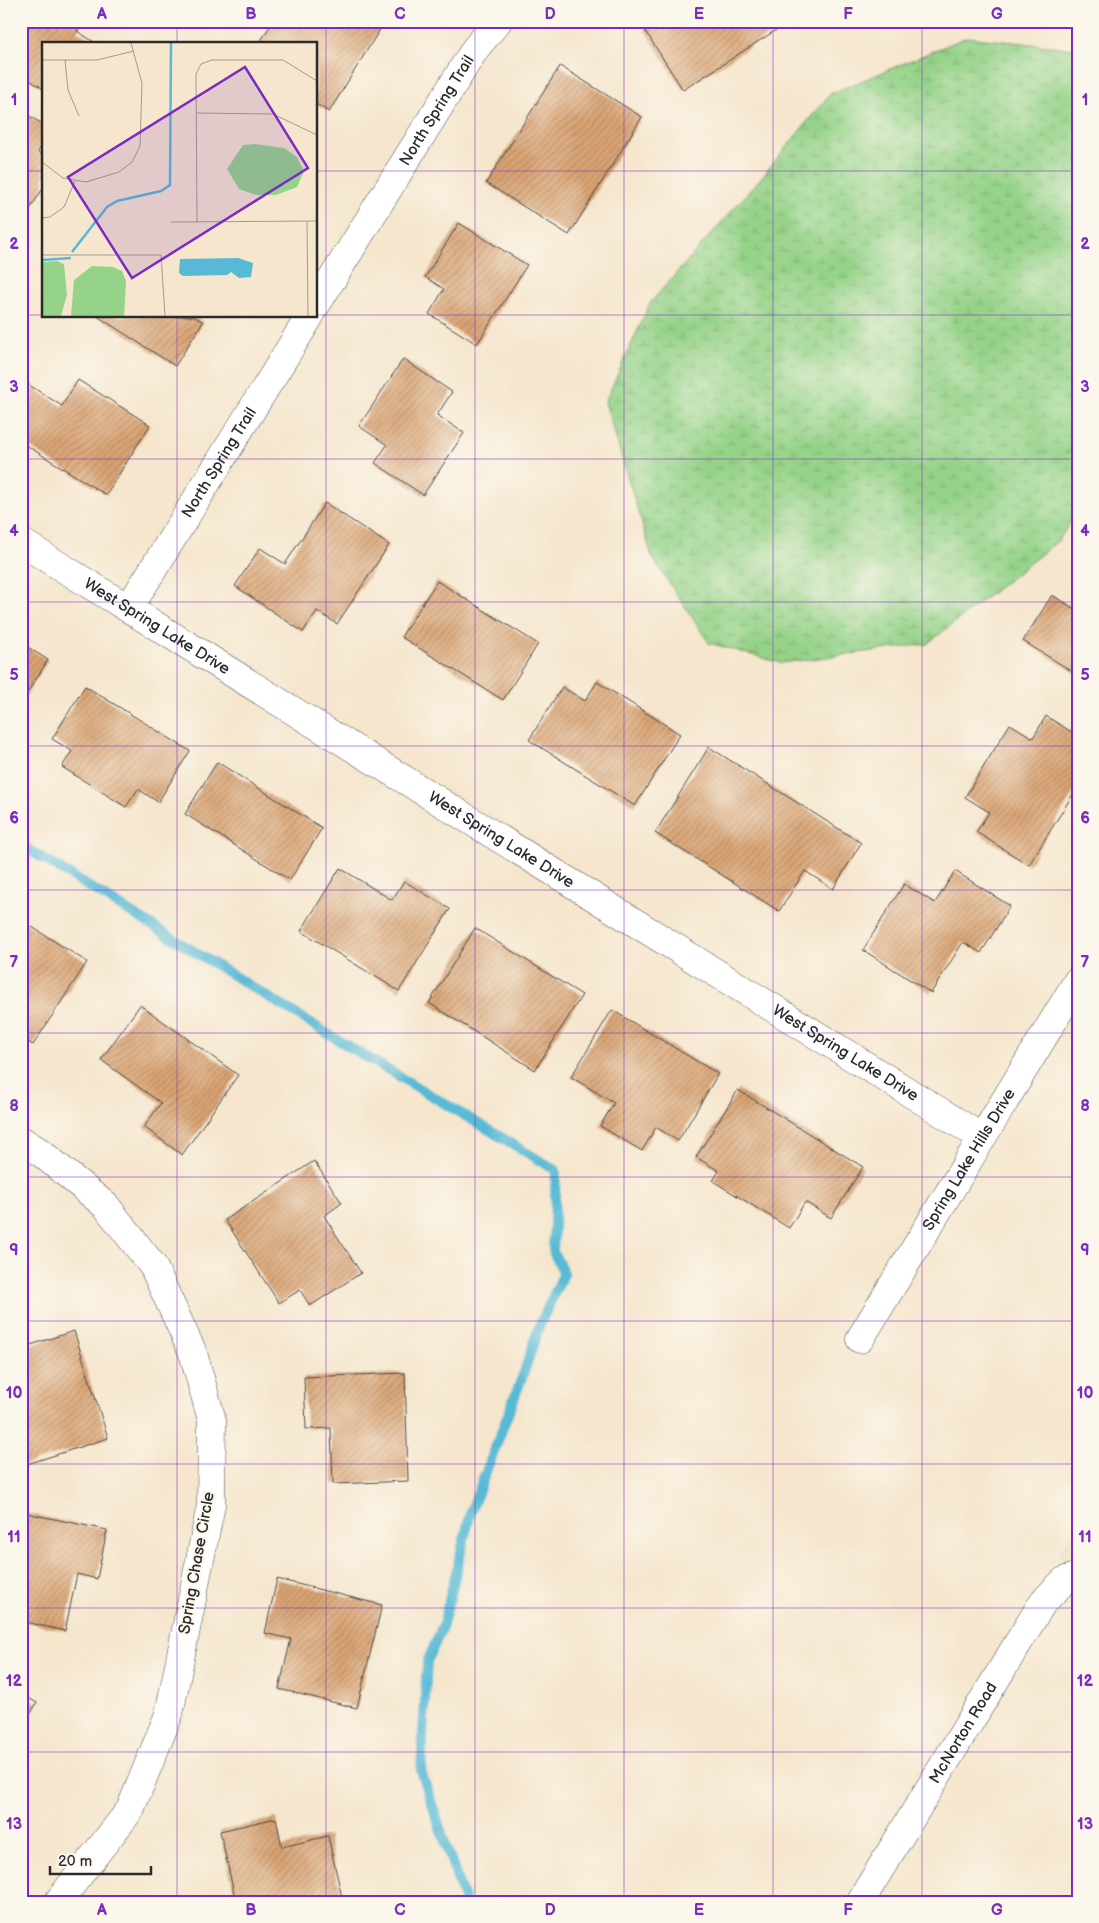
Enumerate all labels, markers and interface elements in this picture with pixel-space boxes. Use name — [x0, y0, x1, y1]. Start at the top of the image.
text: A — [96, 5, 107, 24]
text: B — [245, 5, 257, 24]
text: C — [394, 5, 406, 24]
text: D — [544, 5, 556, 24]
text: E — [694, 5, 704, 24]
text: F — [843, 5, 853, 24]
text: G — [991, 5, 1003, 24]
inset map — [42, 42, 318, 318]
street label: North Spring Trail — [395, 52, 478, 169]
text: 1 — [11, 91, 17, 110]
text: 1 — [1082, 91, 1088, 110]
text: 2 — [9, 235, 19, 254]
text: 2 — [1080, 235, 1090, 254]
text: 3 — [9, 378, 19, 397]
text: 3 — [1080, 378, 1090, 397]
street label: North Spring Trail — [178, 404, 260, 521]
text: 4 — [9, 522, 19, 541]
text: 4 — [1080, 522, 1090, 541]
street label: West Spring Lake Drive — [81, 574, 234, 679]
text: 5 — [9, 666, 19, 685]
text: 5 — [1080, 666, 1090, 685]
street label: West Spring Lake Drive — [425, 787, 578, 892]
text: 6 — [9, 809, 19, 828]
text: 6 — [1080, 809, 1090, 828]
text: 7 — [10, 953, 19, 972]
text: 7 — [1081, 953, 1090, 972]
street label: West Spring Lake Drive — [769, 1001, 922, 1106]
street label: Spring Lake Hills Drive — [919, 1085, 1020, 1234]
text: 8 — [9, 1097, 19, 1116]
text: 8 — [1080, 1097, 1090, 1116]
text: 9 — [9, 1241, 19, 1260]
text: 9 — [1080, 1241, 1090, 1260]
text: 10 — [6, 1384, 22, 1403]
text: 10 — [1077, 1384, 1093, 1403]
street label: Spring Chase Circle — [175, 1490, 219, 1636]
text: 11 — [7, 1528, 21, 1547]
text: 11 — [1078, 1528, 1092, 1547]
text: 12 — [6, 1672, 23, 1691]
text: 12 — [1077, 1672, 1094, 1691]
street label: McNorton Road — [925, 1679, 1001, 1787]
text: 13 — [6, 1815, 22, 1834]
text: 13 — [1077, 1815, 1093, 1834]
scale bar — [50, 1843, 151, 1875]
text: 20 m — [58, 1852, 92, 1871]
text: A — [96, 1901, 107, 1920]
text: B — [245, 1901, 257, 1920]
text: C — [394, 1901, 406, 1920]
text: D — [544, 1901, 556, 1920]
text: E — [694, 1901, 704, 1920]
text: F — [843, 1901, 853, 1920]
text: G — [991, 1901, 1003, 1920]

